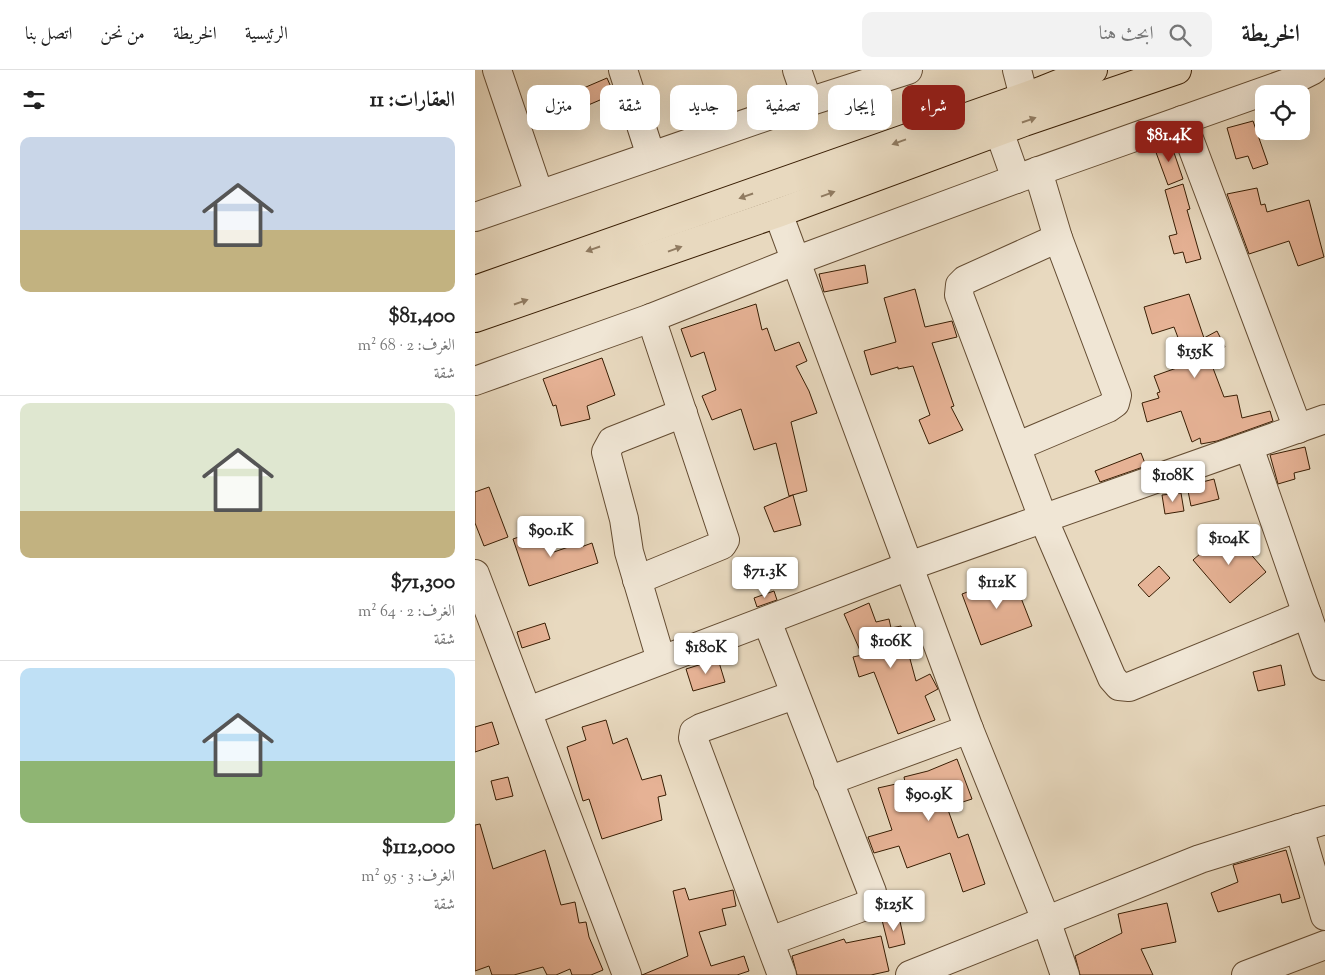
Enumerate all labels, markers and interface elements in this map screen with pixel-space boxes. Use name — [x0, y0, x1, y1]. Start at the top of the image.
search box — [862, 12, 1212, 57]
text: الخريطة — [1242, 18, 1300, 52]
text: ابحث هنا — [1099, 21, 1154, 48]
icon: search — [1166, 21, 1194, 49]
text: اتصل بنا — [25, 22, 72, 48]
text: من نحن — [100, 22, 145, 48]
text: الخريطة — [173, 22, 217, 48]
text: الرئيسية — [245, 22, 288, 48]
chip: منزل — [527, 85, 590, 130]
chip: شقة — [600, 85, 660, 130]
chip: جديد — [670, 85, 737, 130]
chip: تصفية — [747, 85, 818, 130]
chip: إيجار — [828, 85, 892, 130]
chip: شراء — [902, 85, 965, 130]
map controls — [1255, 85, 1310, 140]
button: locate — [1255, 85, 1310, 140]
icon: filters — [20, 86, 48, 114]
text: العقارات: 11 — [370, 86, 455, 116]
one-way arrow — [1022, 116, 1037, 123]
pin: $81.4K — [1128, 121, 1210, 163]
text: $81.4K — [1146, 125, 1192, 148]
one-way arrow — [892, 138, 907, 146]
icon: home — [193, 170, 283, 260]
one-way arrow — [821, 190, 836, 198]
one-way arrow — [739, 193, 754, 200]
one-way arrow — [668, 245, 683, 253]
one-way arrow — [585, 246, 600, 254]
one-way arrow — [514, 298, 529, 306]
text: $81,400 — [388, 302, 455, 332]
text: الغرف: 2 · 68 m² — [358, 335, 455, 358]
pin: $155K — [1160, 336, 1230, 379]
text: $155K — [1177, 341, 1213, 364]
text: شقة — [434, 363, 455, 386]
icon: home — [193, 435, 283, 525]
pin: $108K — [1138, 460, 1208, 503]
text: $108K — [1152, 465, 1194, 488]
pin: $90.1K — [510, 516, 592, 558]
text: $90.1K — [528, 520, 574, 543]
pin: $104K — [1194, 524, 1264, 566]
text: $104K — [1208, 528, 1250, 551]
pin: $71.3K — [724, 556, 806, 599]
text: $71.3K — [743, 561, 787, 584]
text: $71,300 — [390, 568, 455, 598]
pin: $112K — [962, 568, 1032, 610]
text: $112K — [978, 572, 1016, 595]
text: الغرف: 2 · 64 m² — [358, 601, 455, 624]
pin: $106K — [856, 626, 926, 669]
text: شقة — [434, 629, 455, 652]
text: $106K — [870, 631, 912, 654]
pin: $180K — [671, 632, 741, 675]
text: $180K — [685, 637, 727, 660]
icon: home — [193, 700, 283, 790]
pin: $90.9K — [888, 780, 970, 822]
text: $90.9K — [905, 784, 953, 807]
text: $112,000 — [382, 833, 455, 863]
text: الغرف: 3 · 95 m² — [361, 866, 455, 889]
pin: $125K — [859, 890, 929, 932]
text: شقة — [434, 894, 455, 917]
text: $125K — [875, 894, 913, 917]

